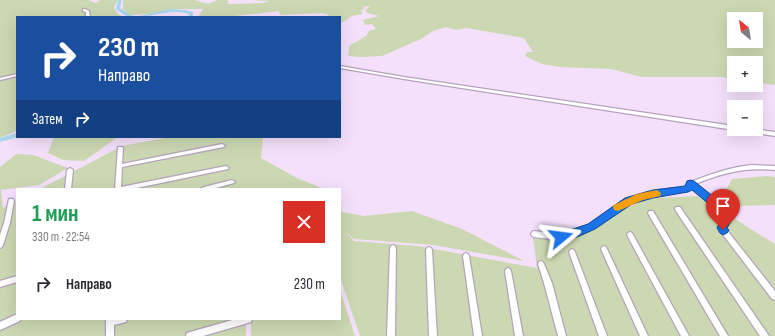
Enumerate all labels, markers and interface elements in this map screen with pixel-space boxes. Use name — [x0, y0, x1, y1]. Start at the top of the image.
north arrow — [727, 12, 763, 48]
map controls — [727, 12, 763, 136]
text: 230 m — [98, 31, 159, 64]
icon: right — [32, 32, 84, 84]
button: + — [727, 56, 763, 92]
text: Направо — [98, 65, 150, 86]
button: − — [727, 100, 763, 136]
icon: right — [71, 108, 93, 130]
text: Затем — [32, 110, 63, 129]
pin — [706, 189, 740, 230]
icon: arrive — [712, 195, 734, 217]
text: 1 мин — [32, 199, 79, 228]
button: close — [283, 201, 325, 243]
position arrow — [540, 216, 582, 258]
text: 330 m · 22:54 — [32, 229, 90, 245]
icon: right — [32, 273, 54, 295]
text: Направо — [66, 275, 112, 294]
text: 230 m — [294, 275, 325, 294]

